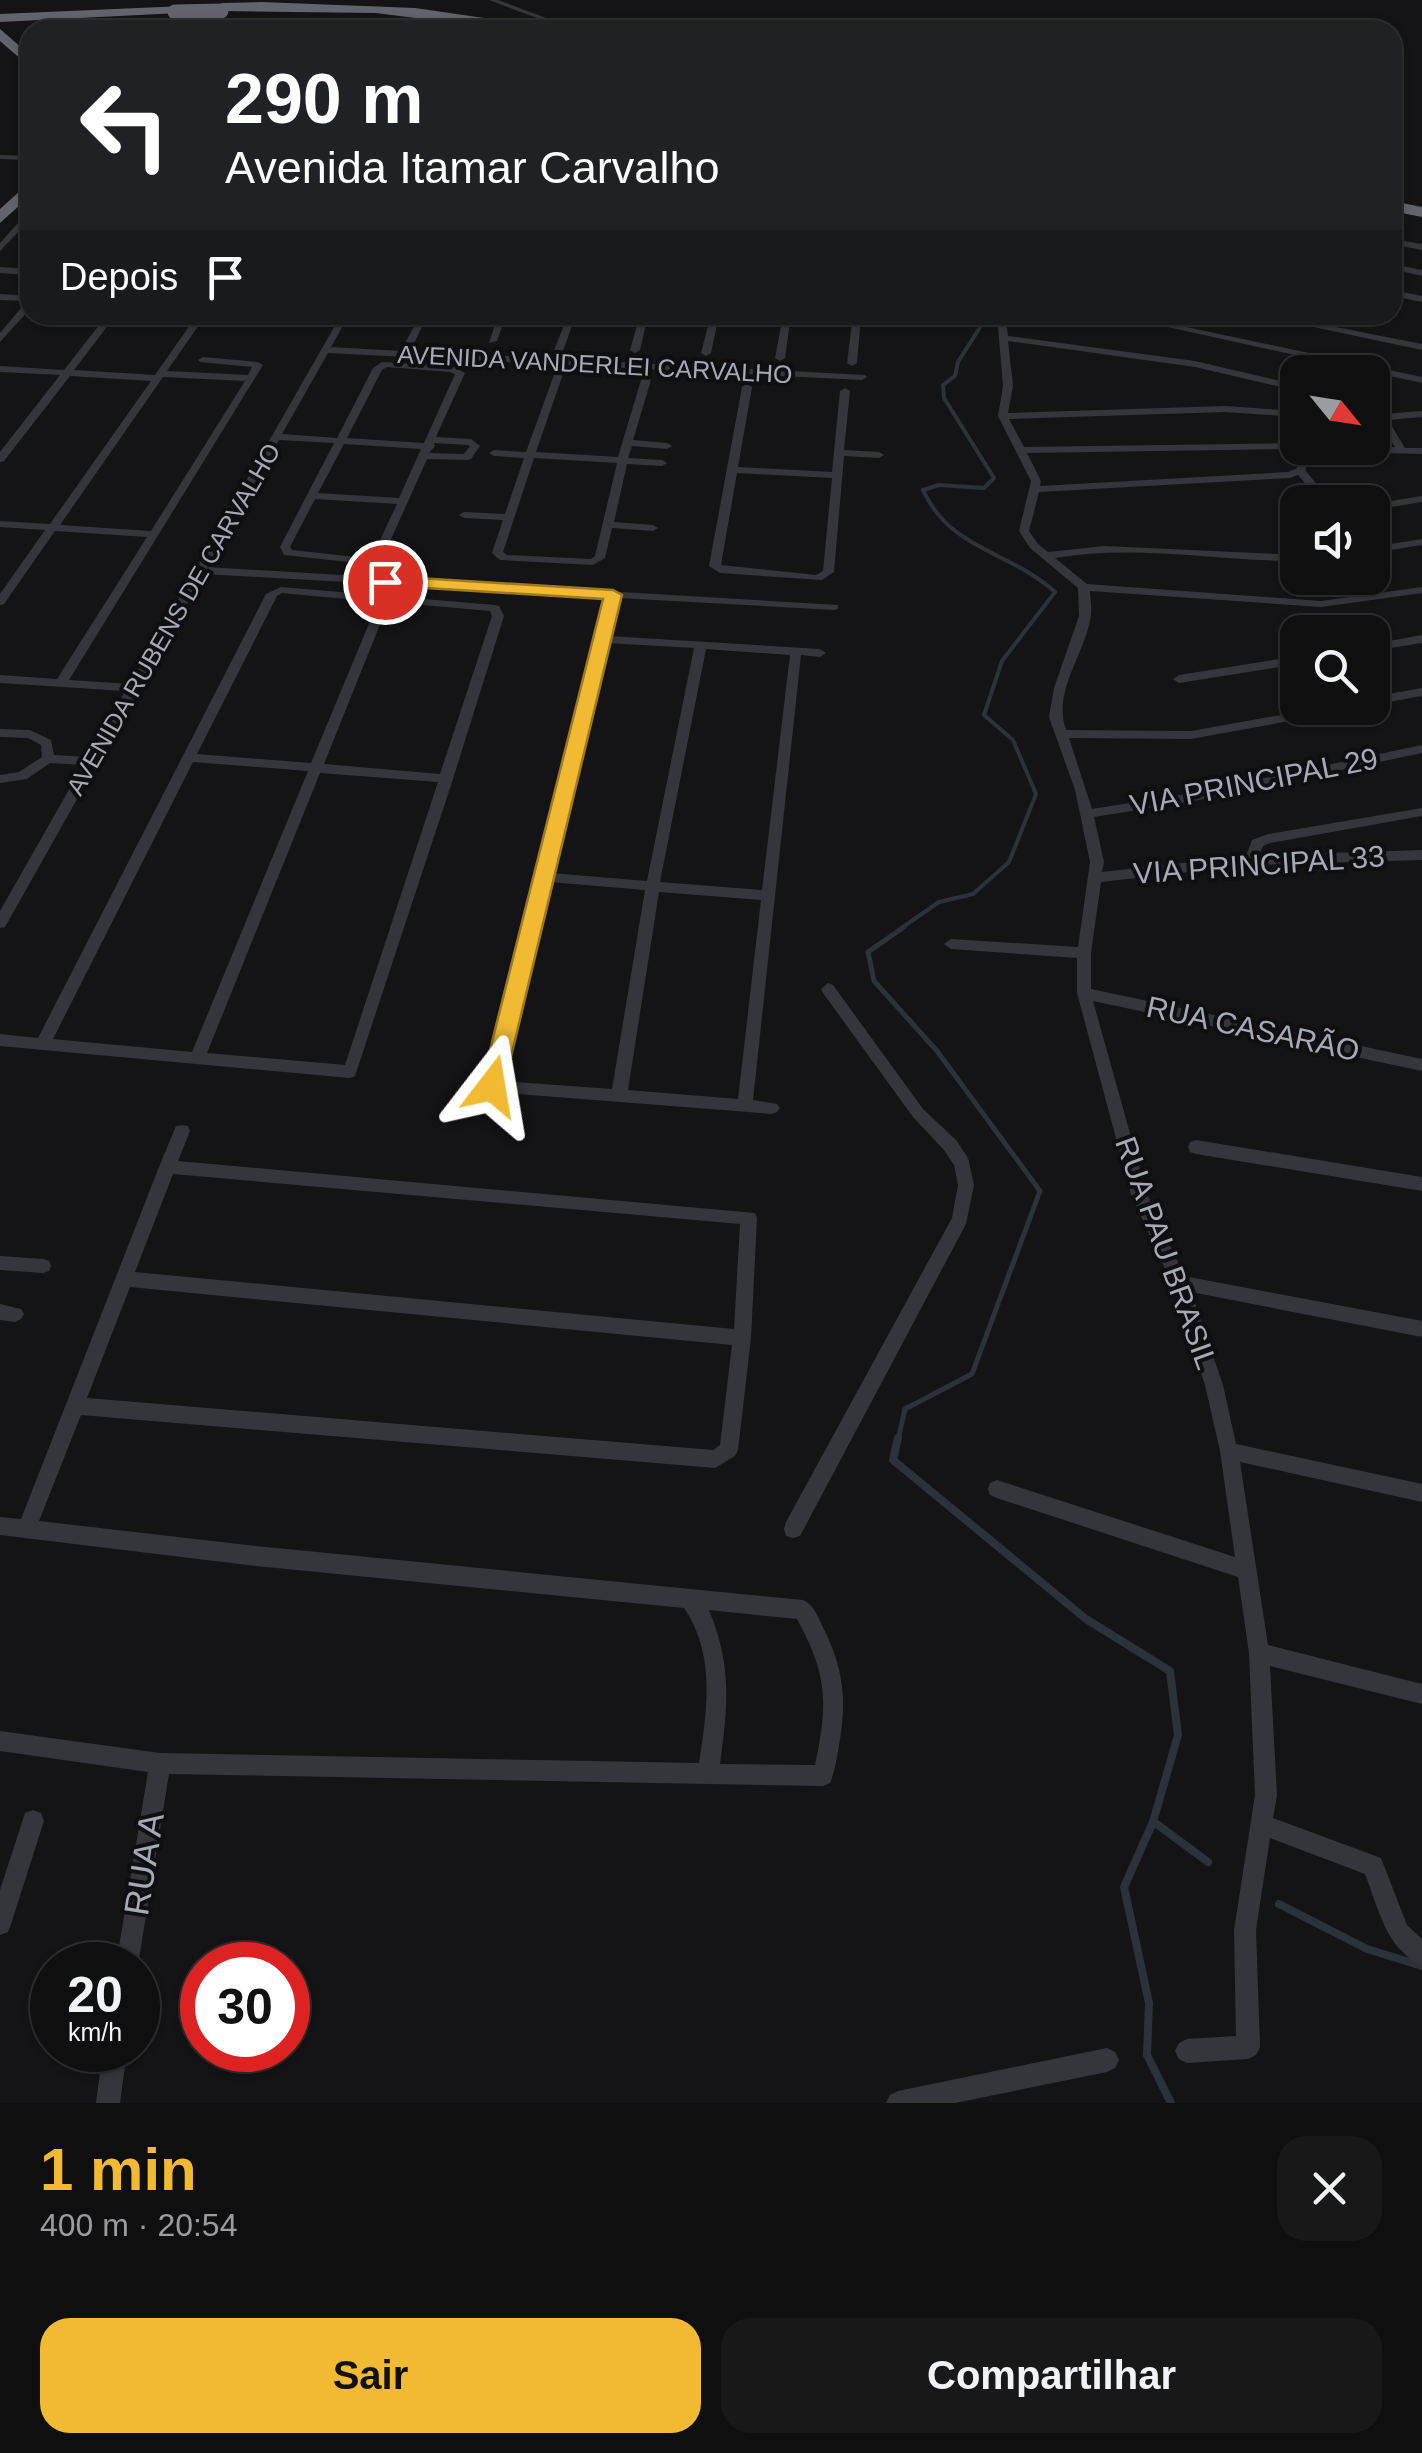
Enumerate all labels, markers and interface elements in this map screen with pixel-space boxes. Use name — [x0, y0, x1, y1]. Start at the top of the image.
icon: left — [60, 60, 190, 190]
text: 290 m — [225, 60, 423, 138]
text: Avenida Itamar Carvalho — [225, 142, 719, 193]
icon: arrive — [198, 250, 253, 305]
text: Depois — [60, 256, 178, 298]
street label: AVENIDA VANDERLEI CARVALHO — [397, 340, 793, 388]
north arrow — [1280, 355, 1390, 465]
map controls — [1280, 355, 1390, 725]
street label: AVENIDA RUBENS DE CARVALHO — [60, 438, 286, 800]
button: sound — [1280, 485, 1390, 595]
pin — [343, 540, 428, 625]
icon: arrive — [358, 555, 413, 610]
button: search — [1280, 615, 1390, 725]
street label: VIA PRINCIPAL 29 — [1127, 741, 1381, 822]
street label: VIA PRINCIPAL 33 — [1132, 839, 1386, 890]
street label: RUA CASARÃO — [1144, 990, 1363, 1067]
position arrow — [440, 1034, 544, 1138]
street label: RUA PAU BRASIL — [1109, 1132, 1224, 1373]
street label: RUA A — [116, 1809, 171, 1918]
speed limit sign: 30 — [180, 1942, 310, 2072]
text: 20 — [67, 1967, 123, 2023]
text: km/h — [68, 2018, 122, 2046]
text: 1 min — [40, 2136, 197, 2203]
button: close — [1277, 2136, 1382, 2241]
text: 400 m · 20:54 — [40, 2207, 237, 2243]
button: Sair — [40, 2318, 701, 2433]
button: Compartilhar — [721, 2318, 1382, 2433]

